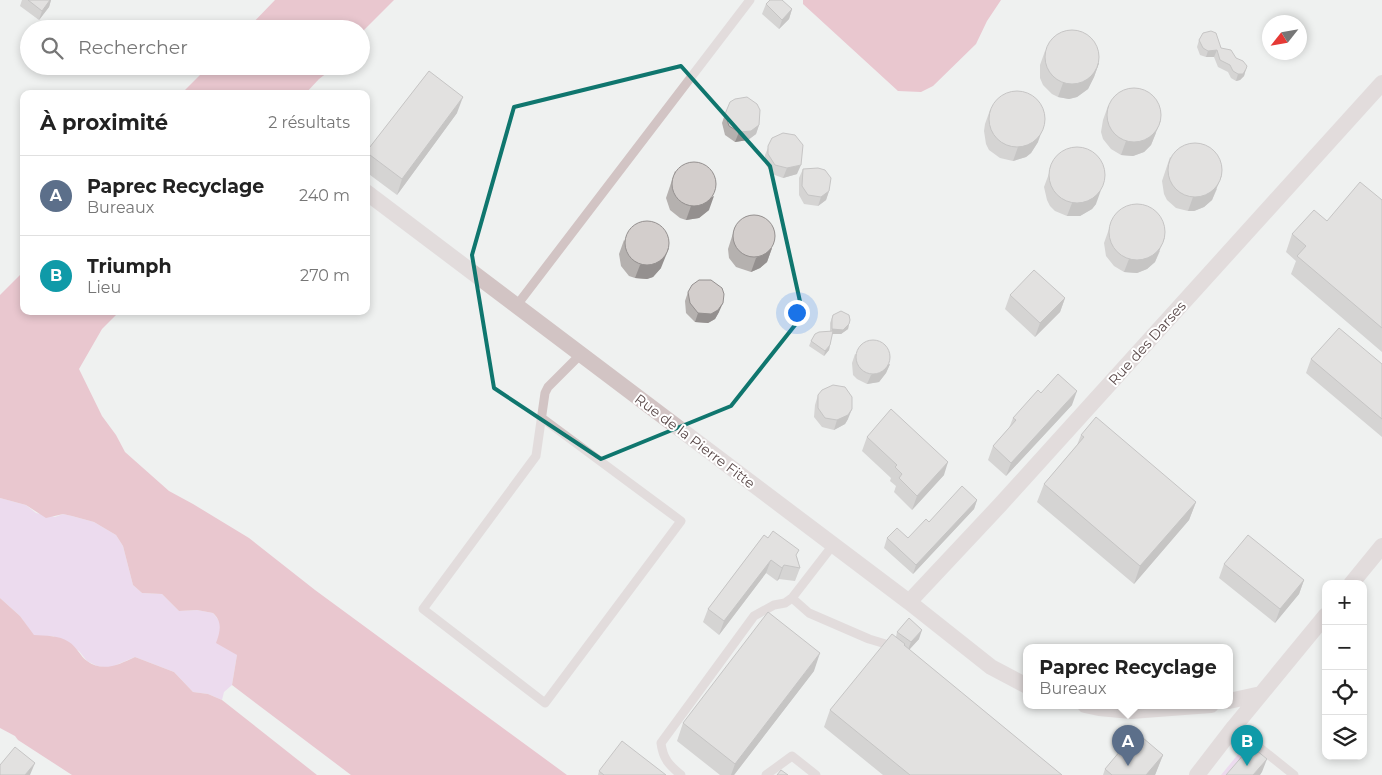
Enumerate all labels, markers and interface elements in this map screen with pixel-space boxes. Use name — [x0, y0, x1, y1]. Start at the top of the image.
north arrow — [1262, 15, 1307, 60]
search box — [20, 20, 370, 75]
icon: search — [38, 34, 66, 62]
text: Rechercher — [78, 36, 188, 59]
text: À proximité — [40, 110, 168, 135]
text: 2 résultats — [268, 113, 350, 132]
text: Paprec Recyclage — [87, 175, 264, 198]
text: A — [50, 186, 62, 205]
text: 240 m — [299, 186, 350, 205]
text: Bureaux — [87, 198, 154, 217]
text: Triumph — [87, 255, 172, 278]
text: B — [50, 266, 62, 285]
text: 270 m — [300, 266, 350, 285]
text: Lieu — [87, 278, 121, 297]
street label: Rue des Darses — [1104, 297, 1190, 389]
your location — [784, 300, 810, 326]
street label: Rue de la Pierre Fitte — [631, 390, 759, 492]
map controls — [1322, 580, 1367, 760]
button: + — [1322, 580, 1367, 625]
button: − — [1322, 625, 1367, 670]
popup — [1023, 644, 1233, 709]
text: Paprec Recyclage — [1039, 656, 1217, 679]
button: locate — [1322, 670, 1367, 715]
text: Bureaux — [1039, 679, 1107, 698]
button: layers — [1322, 715, 1367, 760]
pin: A — [1112, 725, 1144, 766]
pin: B — [1231, 725, 1263, 766]

